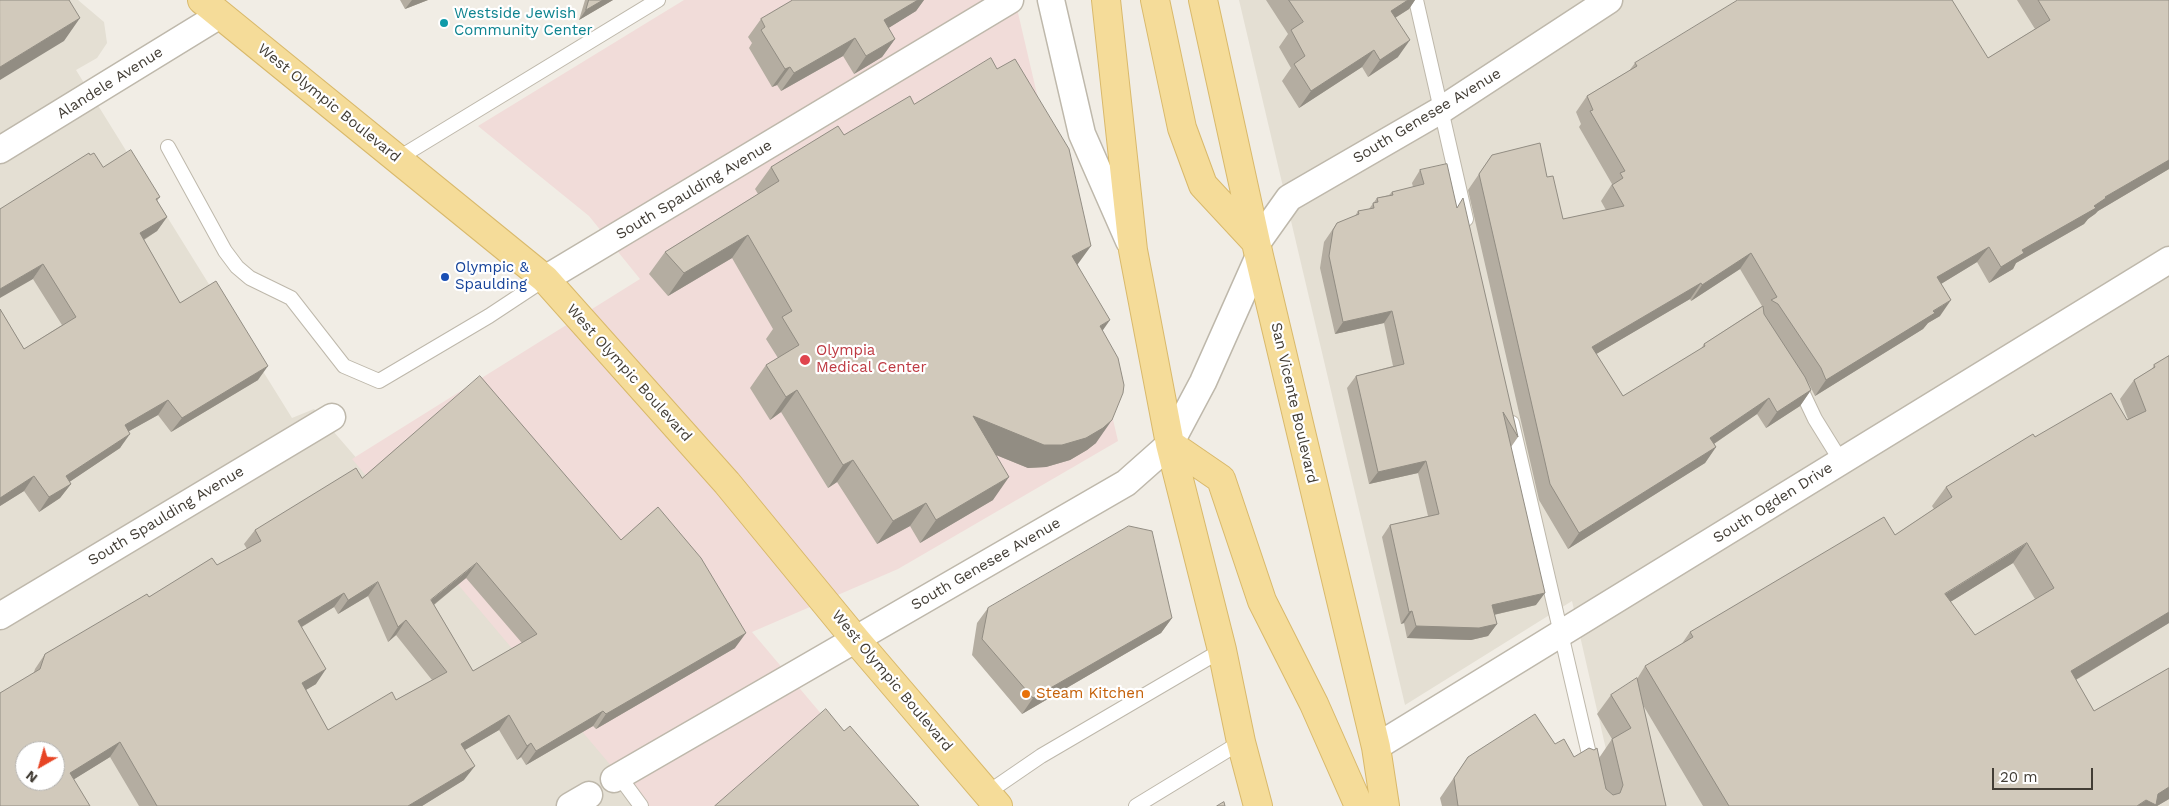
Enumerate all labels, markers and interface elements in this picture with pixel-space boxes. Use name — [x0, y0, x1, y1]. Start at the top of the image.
place label: Westside Jewish Community Center — [454, 5, 593, 40]
marker: Westside Jewish Community Center — [438, 17, 450, 29]
street label: West Olympic Boulevard — [254, 40, 404, 166]
street label: Alandele Avenue — [54, 43, 166, 123]
street label: South Genesee Avenue — [1350, 65, 1504, 167]
street label: South Spaulding Avenue — [613, 136, 775, 244]
place label: Olympic & Spaulding — [455, 259, 529, 294]
marker: Olympic & Spaulding — [439, 271, 451, 283]
street label: West Olympic Boulevard — [563, 301, 695, 445]
street label: San Vicente Boulevard — [1267, 321, 1321, 485]
place label: Olympia Medical Center — [816, 342, 927, 377]
marker: Olympia Medical Center — [798, 353, 812, 367]
street label: South Ogden Drive — [1710, 459, 1836, 547]
street label: South Spaulding Avenue — [85, 462, 247, 570]
street label: South Genesee Avenue — [908, 514, 1064, 614]
street label: West Olympic Boulevard — [828, 607, 956, 755]
place label: Steam Kitchen — [1036, 685, 1144, 703]
marker: Steam Kitchen — [1020, 688, 1032, 700]
north arrow — [15, 741, 65, 791]
scale bar — [1994, 758, 2095, 790]
text: N — [22, 768, 40, 787]
text: 20 m — [2000, 768, 2038, 786]

